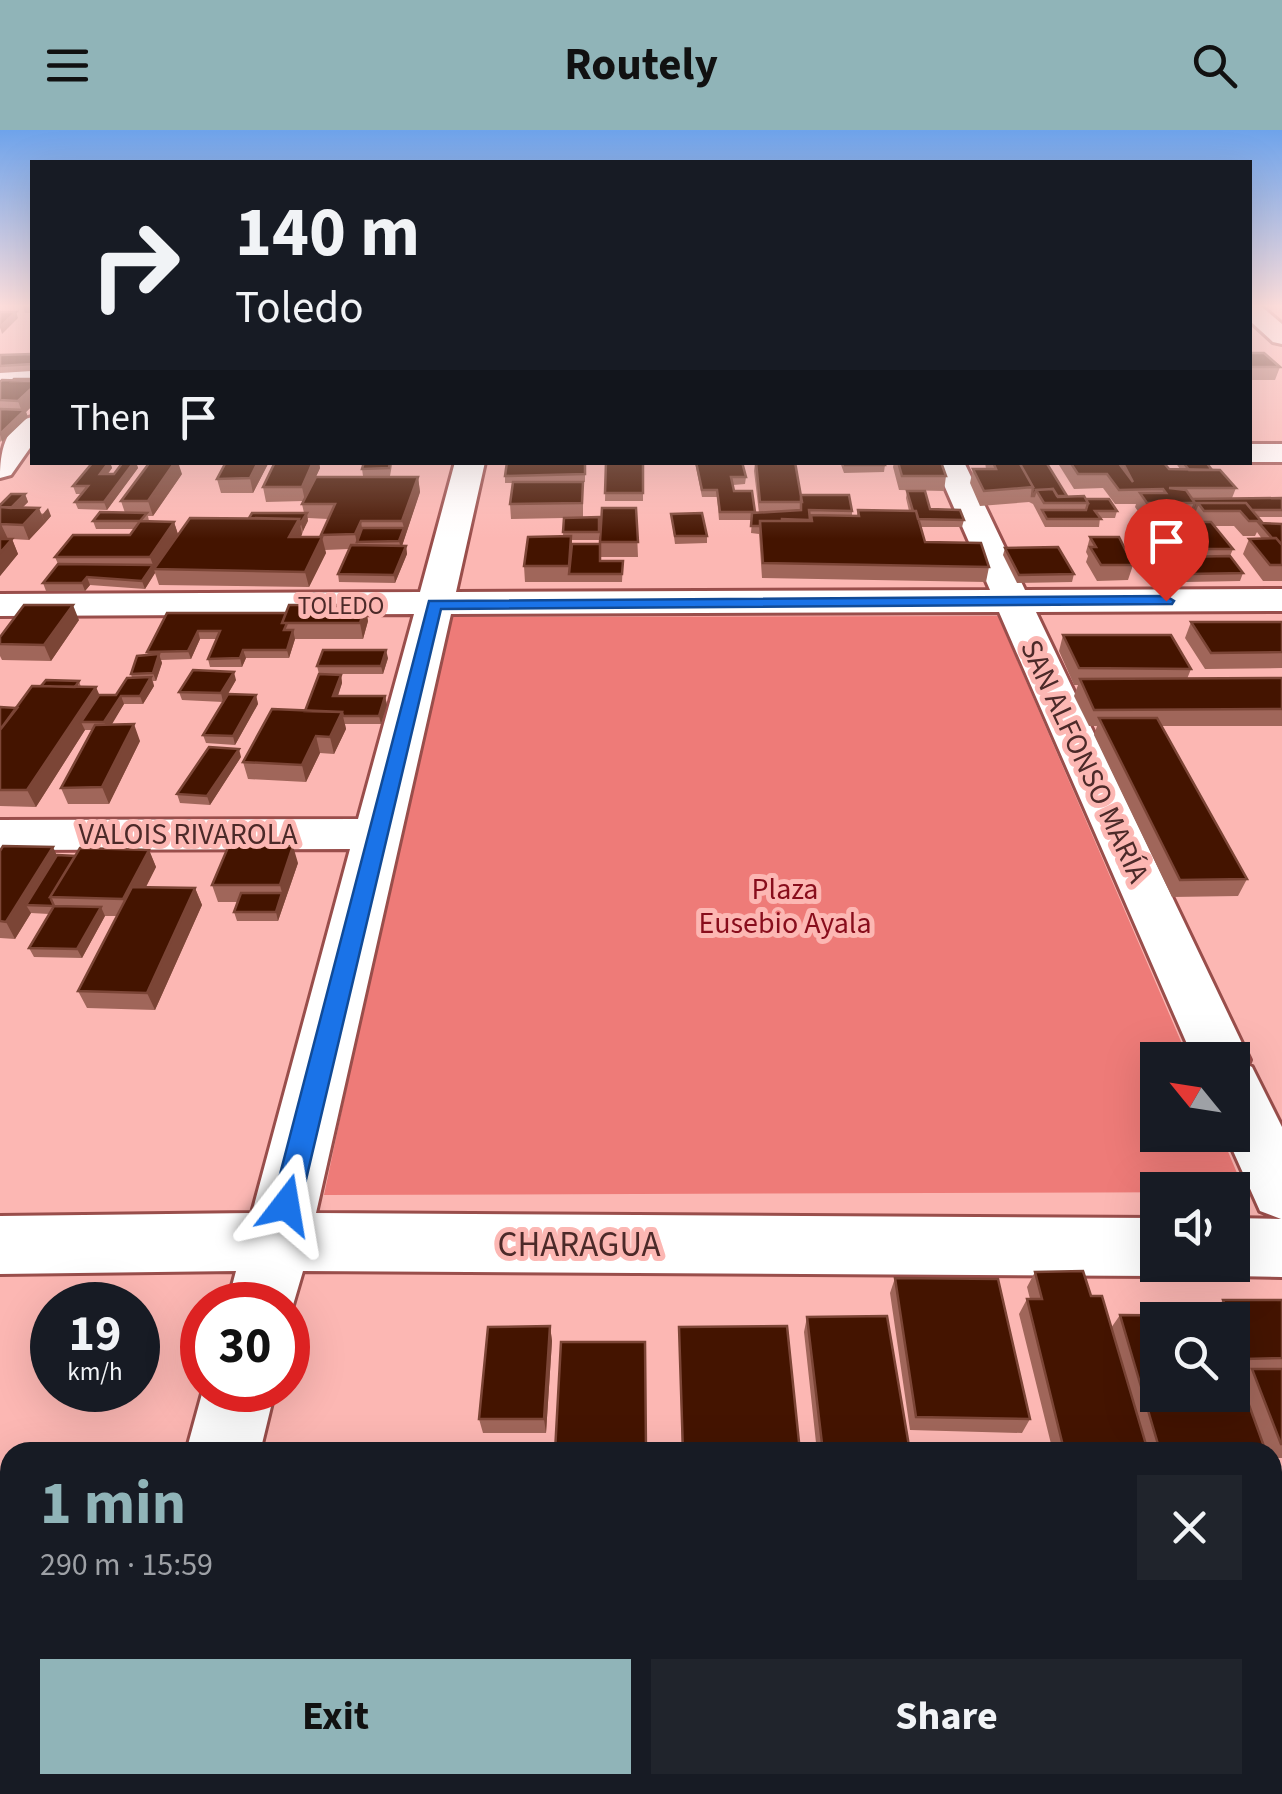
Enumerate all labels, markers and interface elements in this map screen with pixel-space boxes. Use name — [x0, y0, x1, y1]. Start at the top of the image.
text: Routely — [564, 33, 718, 97]
icon: menu — [40, 38, 95, 93]
icon: search — [1187, 38, 1242, 93]
text: 140 m — [235, 183, 420, 283]
icon: right — [70, 200, 200, 330]
text: Toledo — [235, 276, 364, 340]
icon: arrive — [171, 390, 226, 445]
text: Then — [70, 391, 151, 445]
pin — [1124, 499, 1209, 602]
icon: arrive — [1139, 514, 1194, 569]
street label: TOLEDO — [298, 588, 384, 624]
street label: SAN ALFONSO MARÍA — [1009, 633, 1160, 890]
street label: VALOIS RIVAROLA — [78, 813, 298, 856]
park label: Plaza Eusebio Ayala — [698, 868, 872, 945]
north arrow — [1140, 1042, 1250, 1152]
map controls — [1140, 1042, 1250, 1412]
position arrow — [234, 1153, 338, 1257]
button: sound — [1140, 1172, 1250, 1282]
street label: CHARAGUA — [498, 1220, 660, 1270]
speed limit sign: 30 — [180, 1282, 310, 1412]
text: 19 — [69, 1299, 121, 1370]
button: search — [1140, 1302, 1250, 1412]
text: km/h — [67, 1354, 123, 1390]
text: 1 min — [40, 1462, 186, 1547]
button: close — [1137, 1475, 1242, 1580]
text: 290 m · 15:59 — [40, 1542, 213, 1588]
button: Exit — [40, 1659, 631, 1774]
button: Share — [651, 1659, 1242, 1774]

